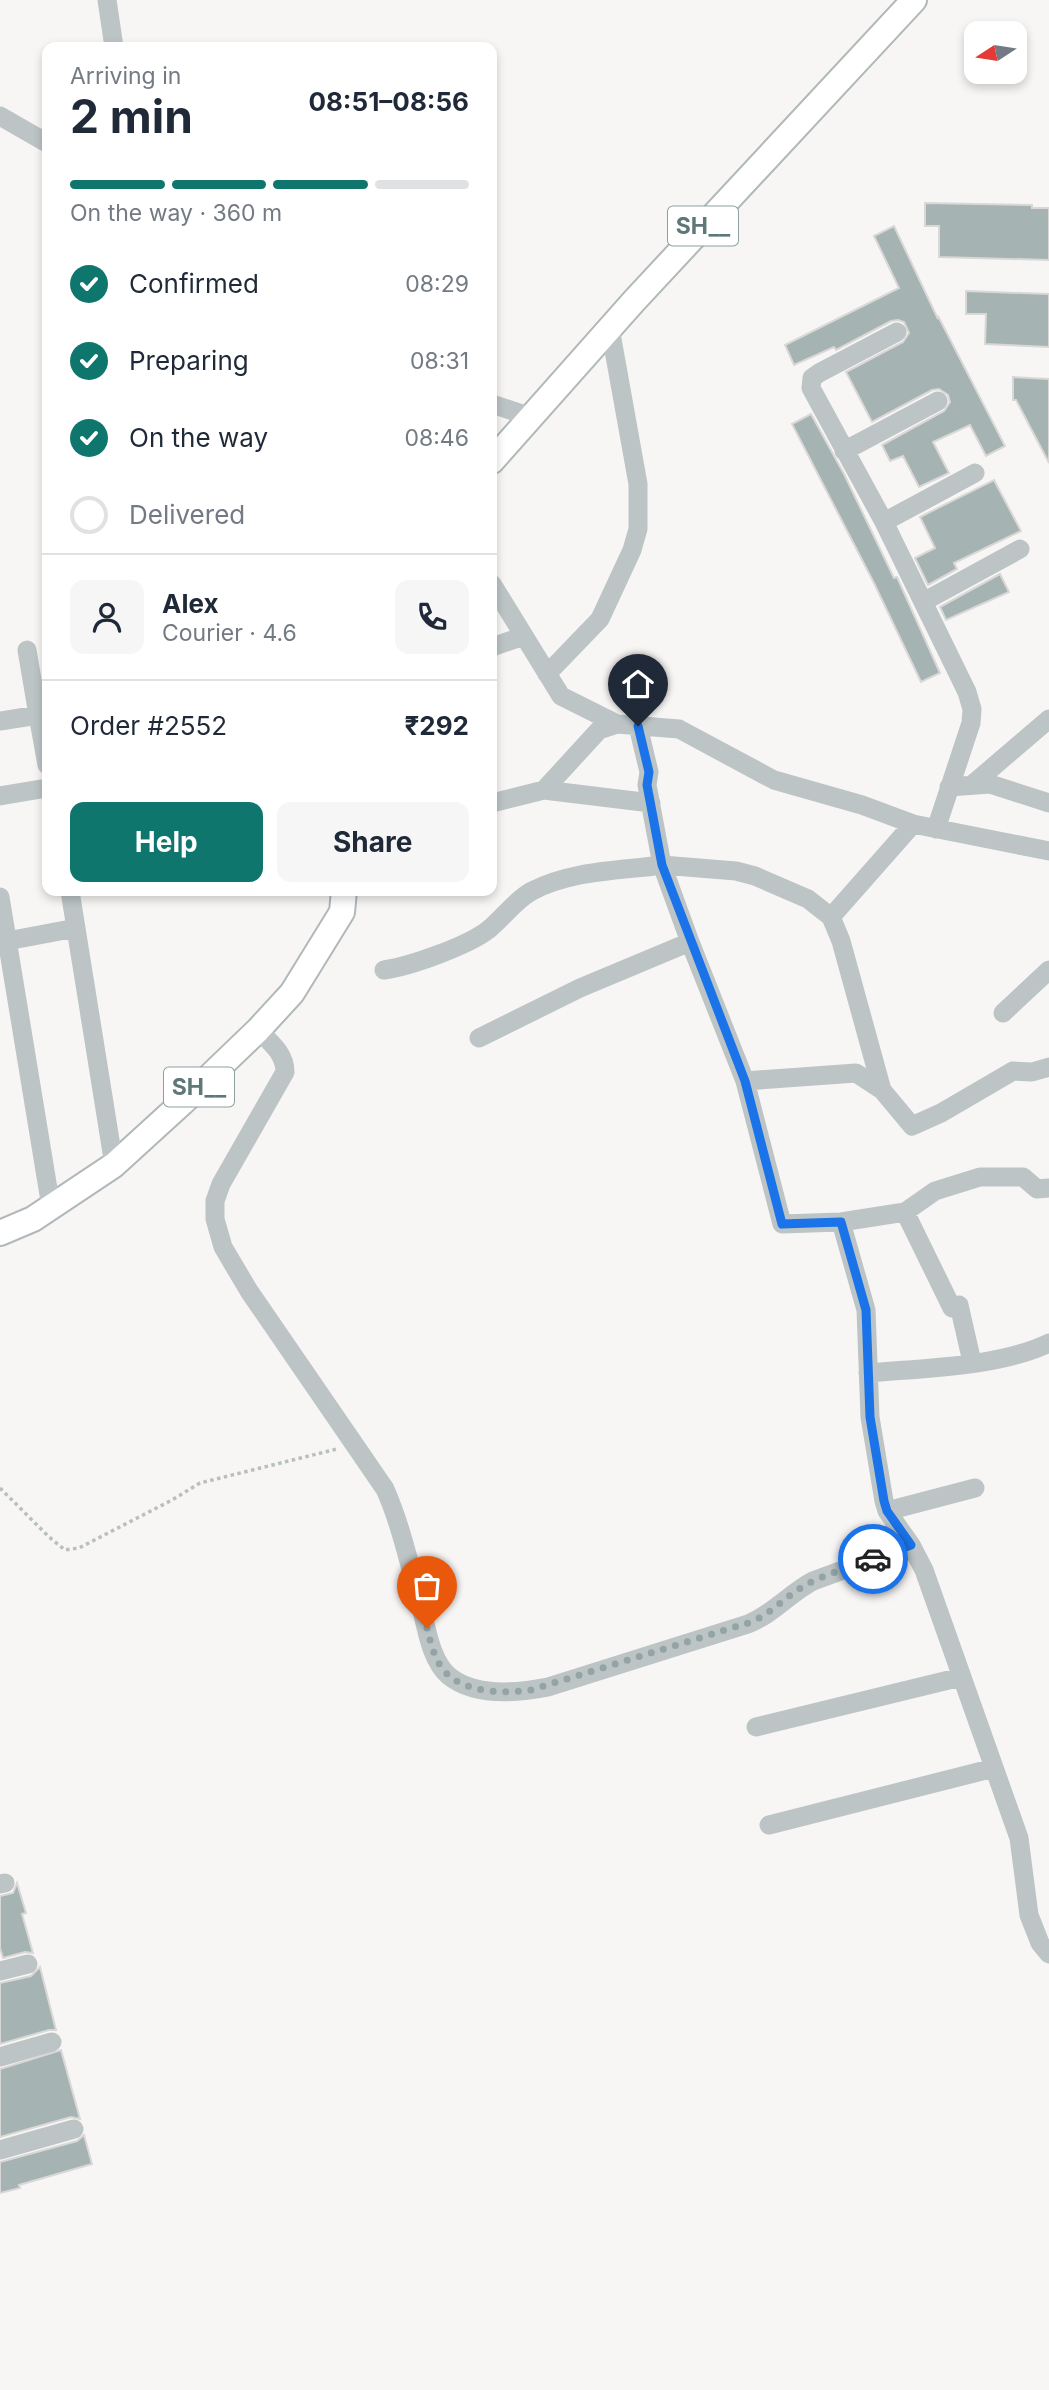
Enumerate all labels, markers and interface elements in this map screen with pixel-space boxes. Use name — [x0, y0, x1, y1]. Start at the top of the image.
north arrow — [964, 21, 1027, 84]
map controls — [964, 21, 1027, 84]
text: Arriving in — [70, 62, 181, 90]
text: 08:51–08:56 — [308, 86, 469, 117]
text: 2 min — [70, 88, 193, 144]
text: On the way · 360 m — [70, 199, 282, 227]
road number: SH__ — [668, 206, 738, 246]
icon: check — [70, 265, 108, 303]
text: Confirmed — [129, 268, 259, 299]
text: 08:29 — [405, 270, 469, 298]
icon: check — [70, 342, 108, 380]
text: Preparing — [129, 345, 249, 376]
text: 08:31 — [410, 347, 469, 375]
icon: check — [70, 419, 108, 457]
text: On the way — [129, 422, 268, 453]
text: 08:46 — [405, 424, 469, 452]
text: Delivered — [129, 499, 245, 530]
button: person — [70, 580, 144, 654]
button: phone — [395, 580, 469, 654]
text: Alex — [162, 588, 219, 619]
text: Courier · 4.6 — [162, 619, 297, 647]
pin — [608, 654, 668, 726]
icon: home — [619, 665, 657, 703]
text: Order #2552 — [70, 710, 227, 741]
text: ₹292 — [405, 710, 469, 741]
button: Help — [70, 802, 263, 882]
button: Share — [277, 802, 469, 882]
road number: SH__ — [164, 1068, 234, 1106]
courier — [838, 1524, 908, 1594]
icon: car — [854, 1540, 892, 1578]
pin — [397, 1556, 457, 1628]
icon: bag — [408, 1567, 446, 1605]

